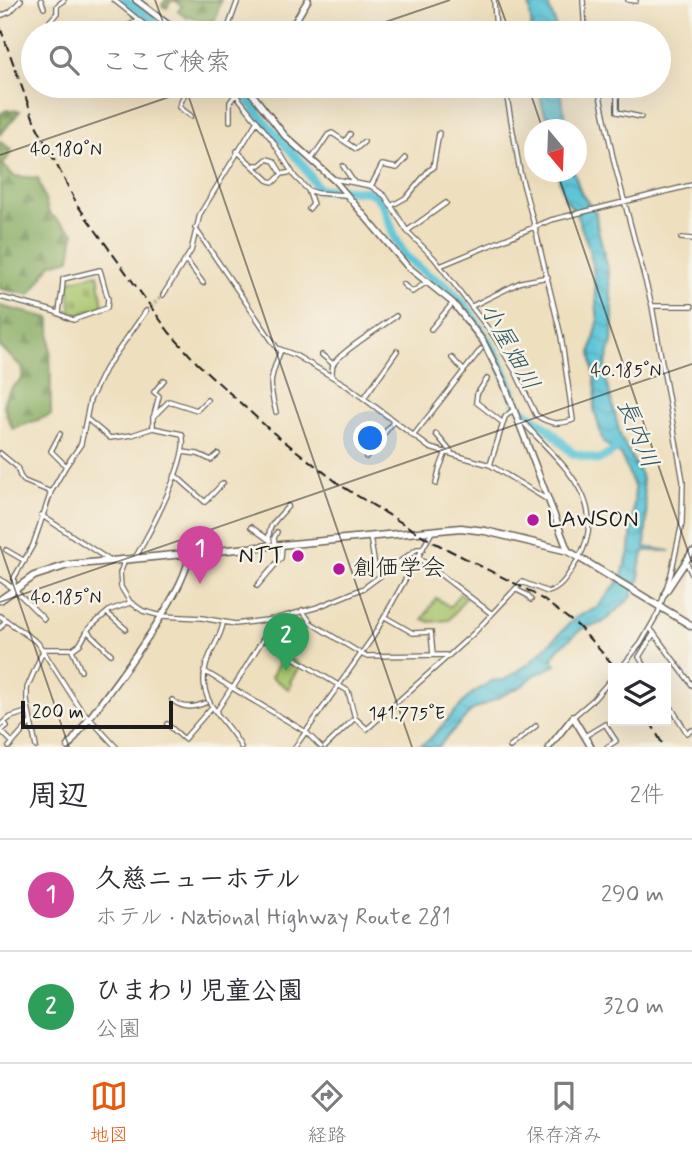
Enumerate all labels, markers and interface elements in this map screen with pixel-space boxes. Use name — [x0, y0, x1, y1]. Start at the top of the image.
search box — [21, 21, 671, 98]
icon: search — [45, 41, 83, 79]
text: ここで検索 — [101, 46, 231, 80]
north arrow — [524, 119, 587, 182]
text: 40.180°N — [30, 138, 102, 162]
water label: 小屋畑川 — [472, 298, 546, 396]
text: 40.185°N — [591, 359, 662, 383]
water label: 長内川 — [609, 395, 665, 473]
your location — [353, 421, 387, 455]
place label: LAWSON — [547, 505, 639, 535]
marker: LAWSON — [525, 512, 541, 528]
pin: 1 — [177, 526, 223, 584]
place label: NTT — [238, 541, 284, 571]
marker: NTT — [290, 548, 306, 564]
place label: 創価学会 — [353, 554, 445, 584]
marker: 創価学会 — [331, 561, 347, 577]
text: 40.185°N — [31, 586, 102, 610]
pin: 2 — [263, 613, 309, 671]
map controls — [608, 663, 671, 726]
button: layers — [608, 663, 671, 726]
scale bar — [21, 698, 173, 730]
text: 200 m — [32, 700, 84, 725]
text: 141.775°E — [369, 702, 445, 726]
text: 周辺 — [28, 777, 88, 816]
text: 2件 — [630, 781, 664, 811]
text: 久慈ニューホテル — [95, 863, 301, 897]
text: 1 — [46, 880, 56, 910]
text: 290 m — [601, 880, 664, 910]
text: ホテル · National Highway Route 281 — [95, 903, 451, 933]
text: ひまわり児童公園 — [95, 975, 303, 1009]
text: 2 — [45, 992, 57, 1022]
text: 320 m — [603, 992, 664, 1022]
text: 公園 — [95, 1015, 141, 1045]
tab: 地図 — [90, 1077, 128, 1148]
tab: 経路 — [308, 1077, 346, 1148]
tab: 保存済み — [526, 1077, 602, 1148]

